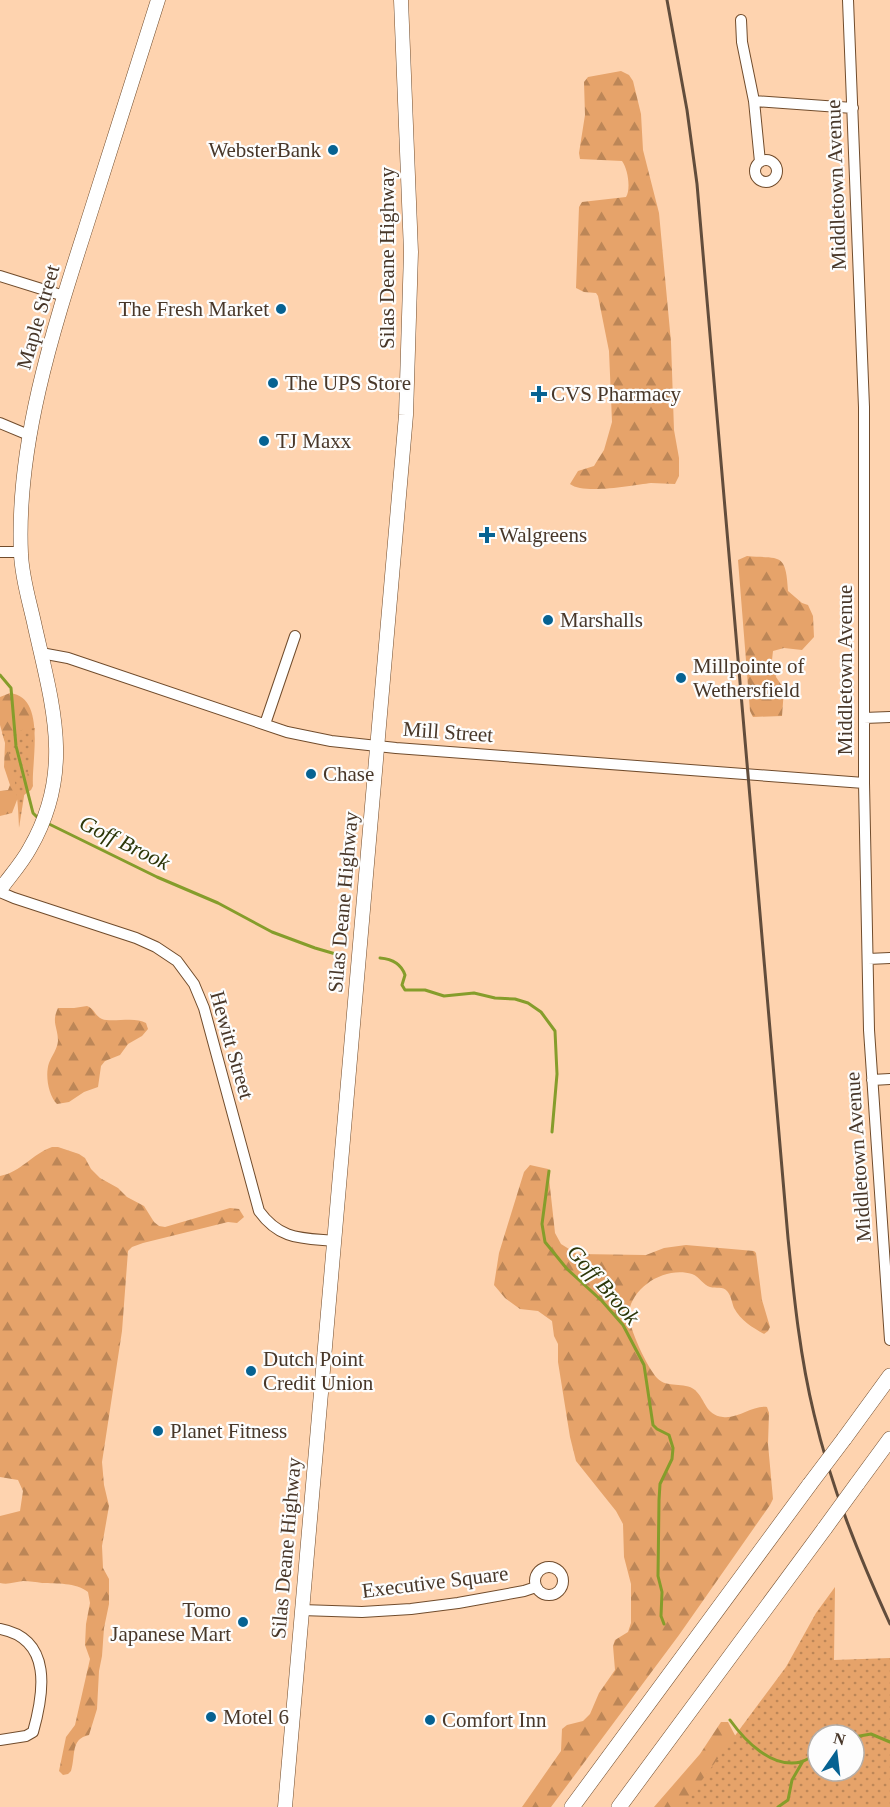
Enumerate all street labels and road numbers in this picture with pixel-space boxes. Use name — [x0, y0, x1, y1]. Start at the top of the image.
street label: Middletown Avenue — [821, 99, 851, 271]
street label: Silas Deane Highway — [375, 167, 399, 349]
street label: Maple Street — [12, 262, 64, 372]
street label: Middletown Avenue — [833, 585, 857, 755]
street label: Mill Street — [402, 717, 494, 747]
street label: Silas Deane Highway — [323, 810, 363, 994]
street label: Hewitt Street — [205, 988, 259, 1102]
street label: Middletown Avenue — [840, 1071, 876, 1243]
street label: Silas Deane Highway — [266, 1456, 306, 1640]
street label: Executive Square — [360, 1561, 510, 1603]

